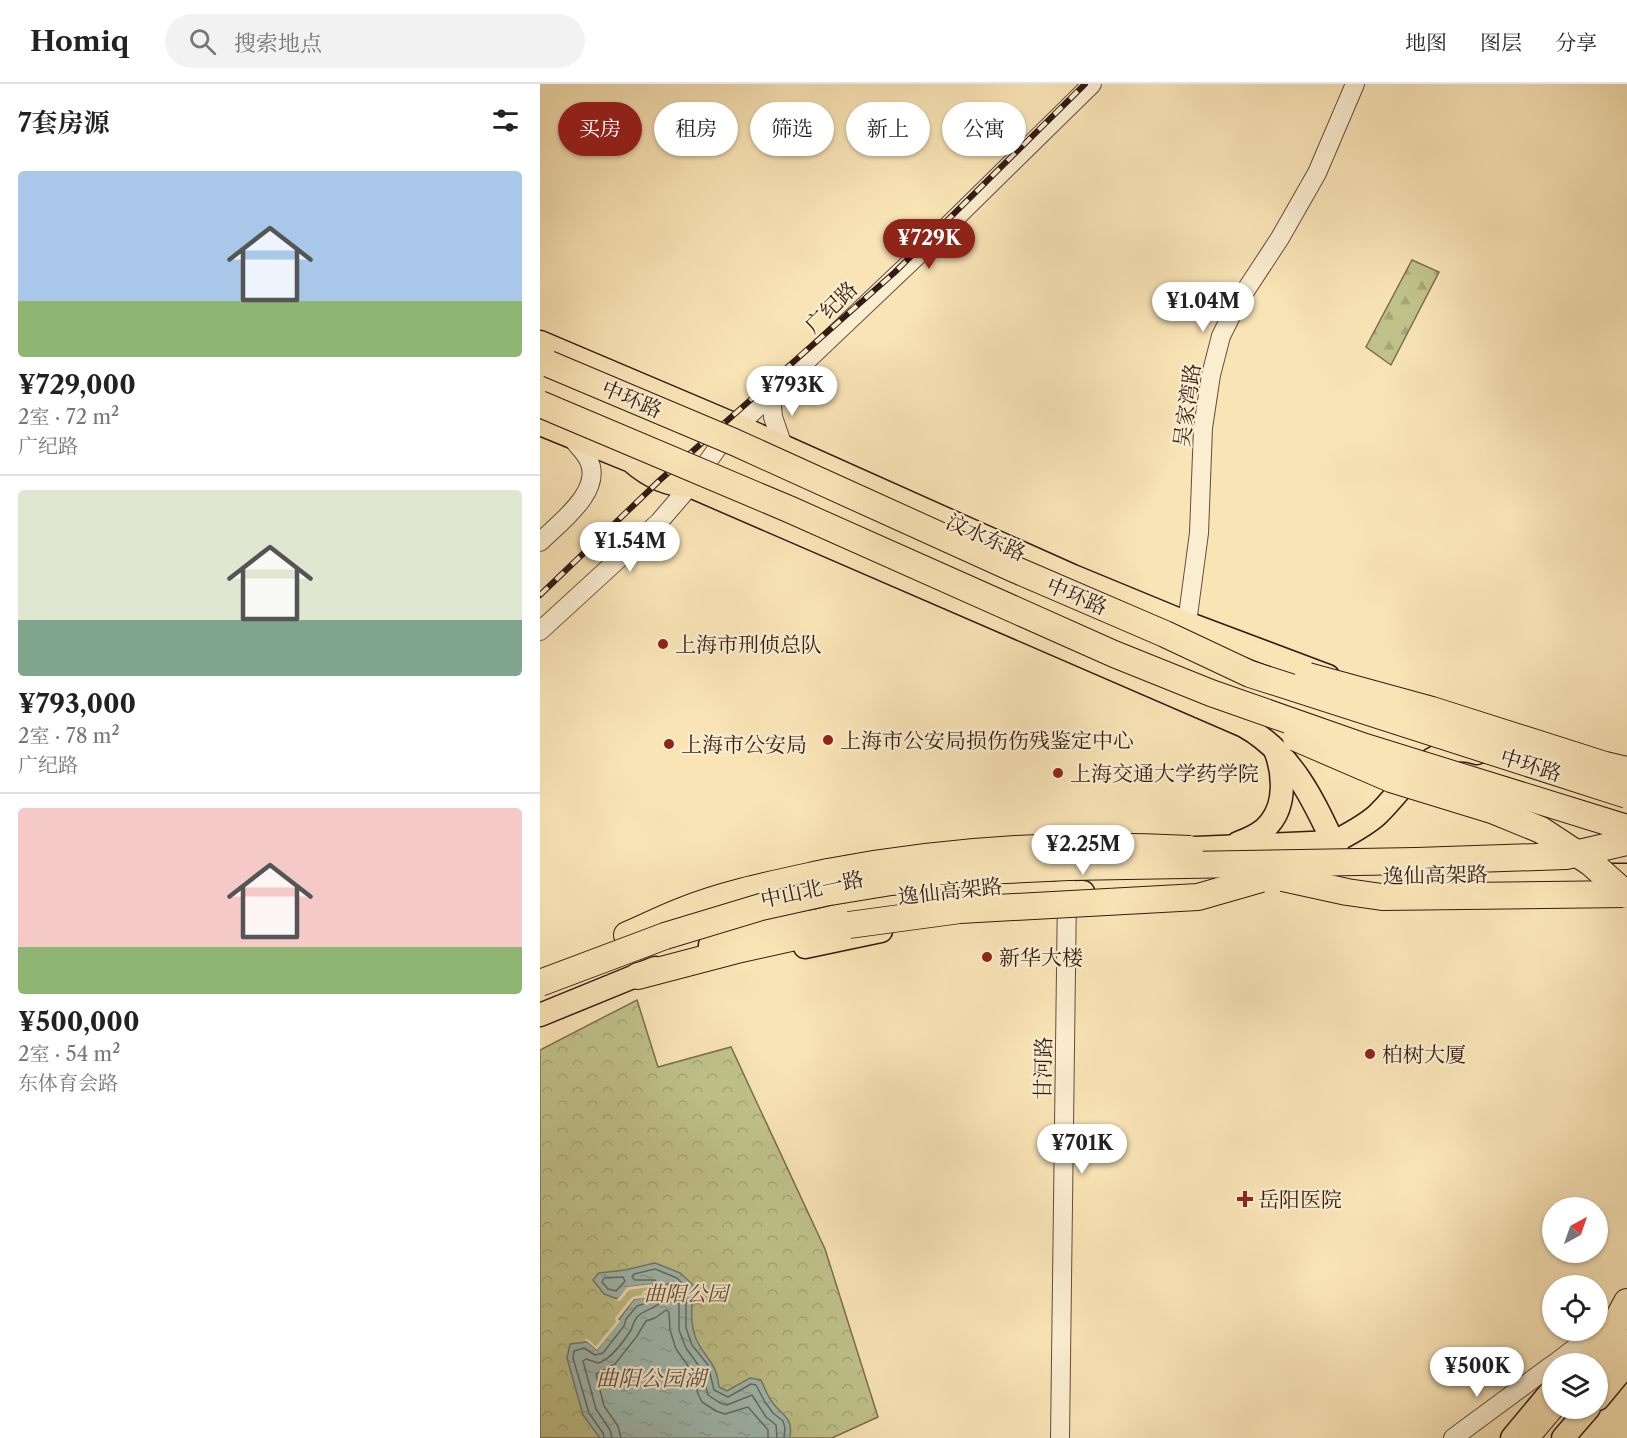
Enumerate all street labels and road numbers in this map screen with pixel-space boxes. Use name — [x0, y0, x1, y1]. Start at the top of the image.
street label: 广纪路 — [800, 276, 862, 338]
street label: 吴家湾路 — [1169, 362, 1205, 448]
street label: 中环路 — [598, 375, 666, 423]
street label: 汶水东路 — [943, 508, 1029, 566]
street label: 中环路 — [1043, 572, 1111, 620]
street label: 中环路 — [1497, 744, 1565, 786]
street label: 逸仙高架路 — [1382, 862, 1488, 888]
street label: 中山北一路 — [758, 866, 866, 912]
street label: 逸仙高架路 — [896, 873, 1004, 909]
street label: 甘河路 — [1030, 1036, 1056, 1100]

